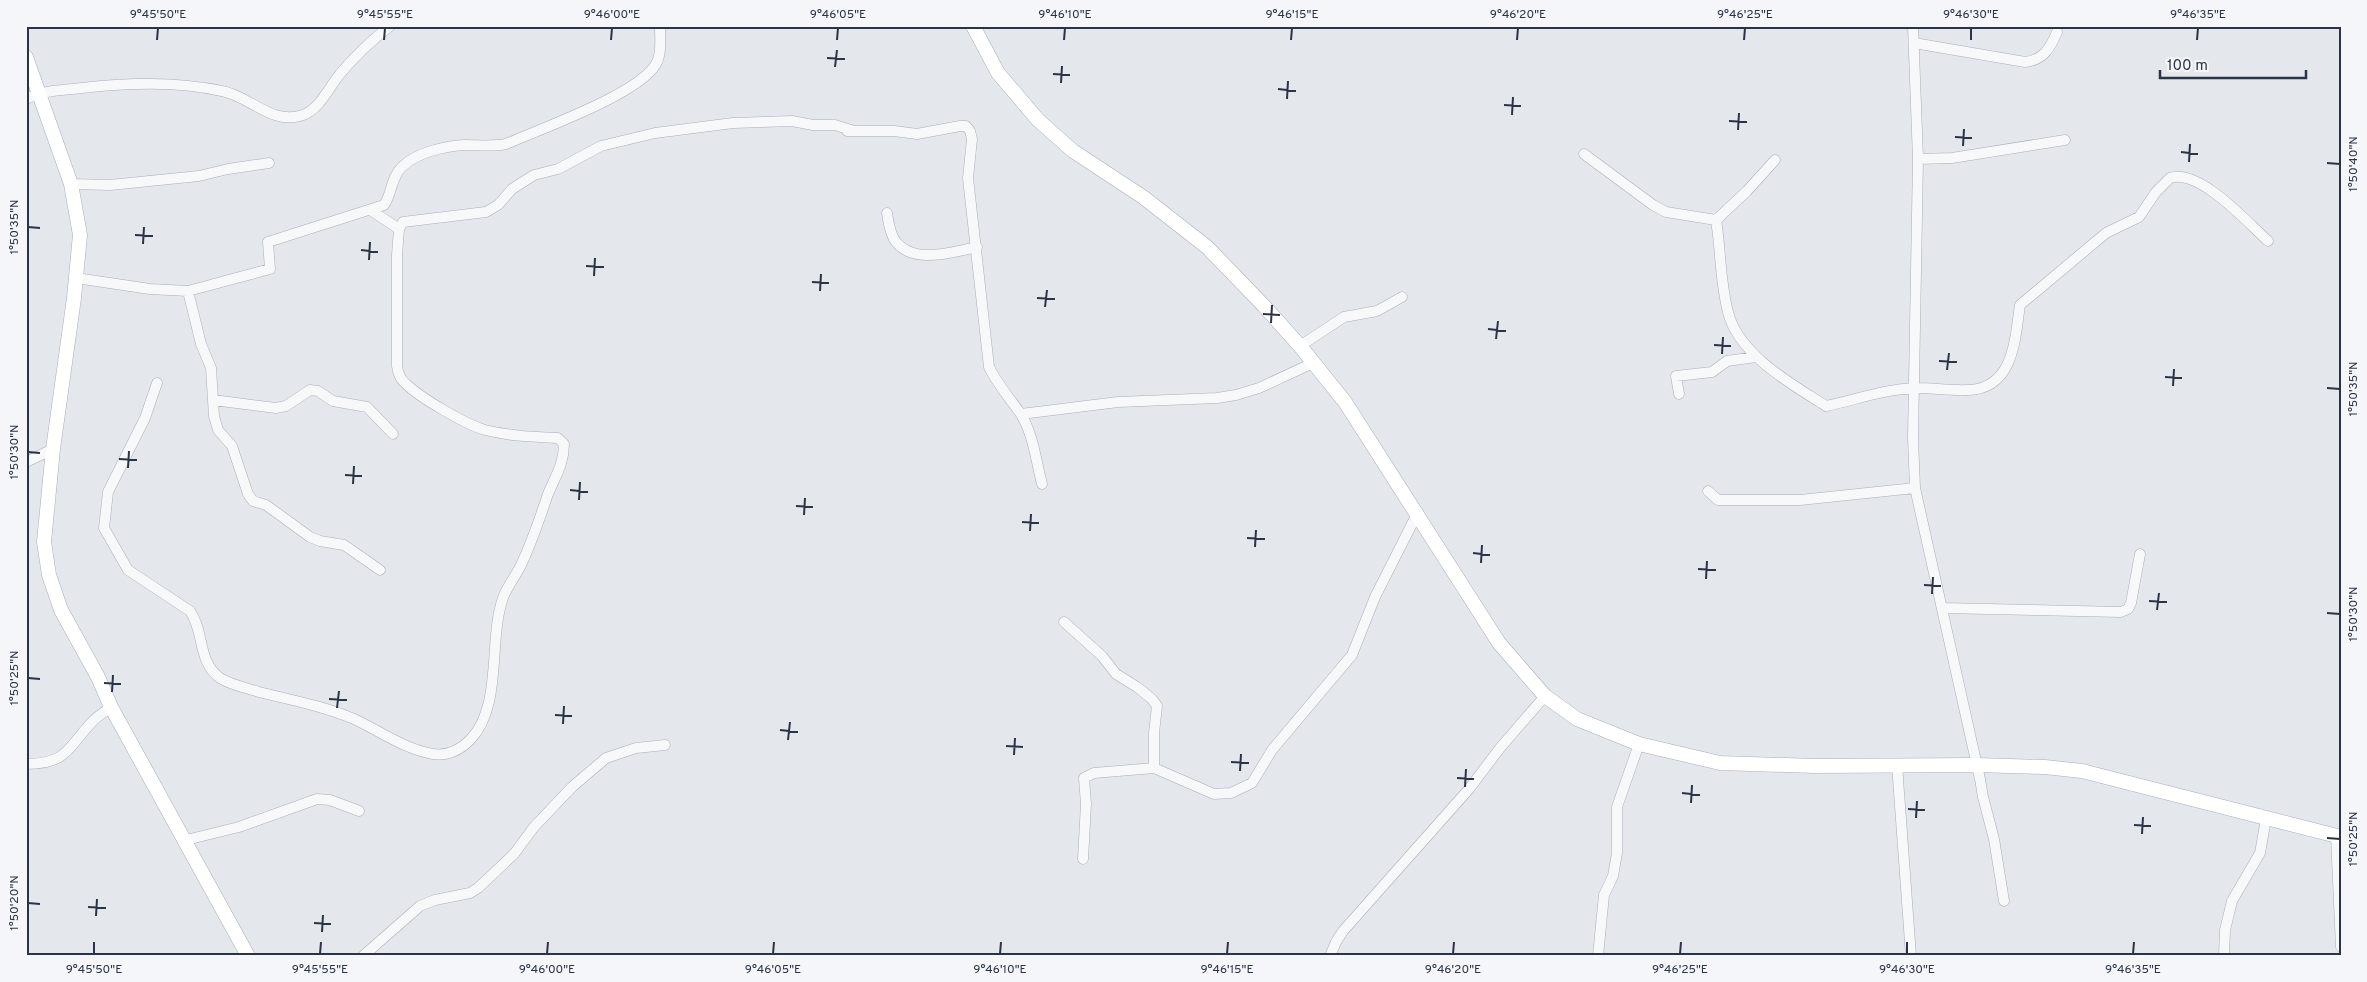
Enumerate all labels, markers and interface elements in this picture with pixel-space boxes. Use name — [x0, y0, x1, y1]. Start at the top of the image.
text: 9°45'50"E — [130, 7, 186, 23]
text: 9°45'55"E — [357, 7, 413, 23]
text: 9°46'00"E — [584, 7, 640, 23]
text: 9°46'05"E — [810, 7, 866, 23]
text: 9°46'10"E — [1038, 7, 1092, 23]
text: 9°46'15"E — [1265, 7, 1319, 23]
text: 9°46'20"E — [1490, 7, 1546, 23]
text: 9°46'25"E — [1717, 7, 1773, 23]
text: 9°46'30"E — [1943, 7, 1999, 23]
text: 9°46'35"E — [2170, 7, 2226, 23]
scale bar — [2160, 48, 2306, 80]
text: 100 m — [2167, 57, 2208, 76]
text: 1°50'40"N — [2346, 136, 2362, 192]
text: 1°50'35"N — [7, 199, 23, 255]
text: 1°50'35"N — [2346, 361, 2362, 417]
text: 1°50'30"N — [7, 424, 23, 480]
text: 1°50'30"N — [2346, 586, 2362, 642]
text: 1°50'25"N — [7, 650, 23, 706]
text: 1°50'25"N — [2346, 811, 2362, 867]
text: 1°50'20"N — [7, 875, 23, 931]
text: 9°45'50"E — [66, 962, 122, 978]
text: 9°45'55"E — [292, 962, 348, 978]
text: 9°46'00"E — [519, 962, 575, 978]
text: 9°46'05"E — [745, 962, 801, 978]
text: 9°46'10"E — [973, 962, 1027, 978]
text: 9°46'15"E — [1200, 962, 1254, 978]
text: 9°46'20"E — [1425, 962, 1481, 978]
text: 9°46'25"E — [1652, 962, 1708, 978]
text: 9°46'30"E — [1879, 962, 1935, 978]
text: 9°46'35"E — [2105, 962, 2161, 978]

